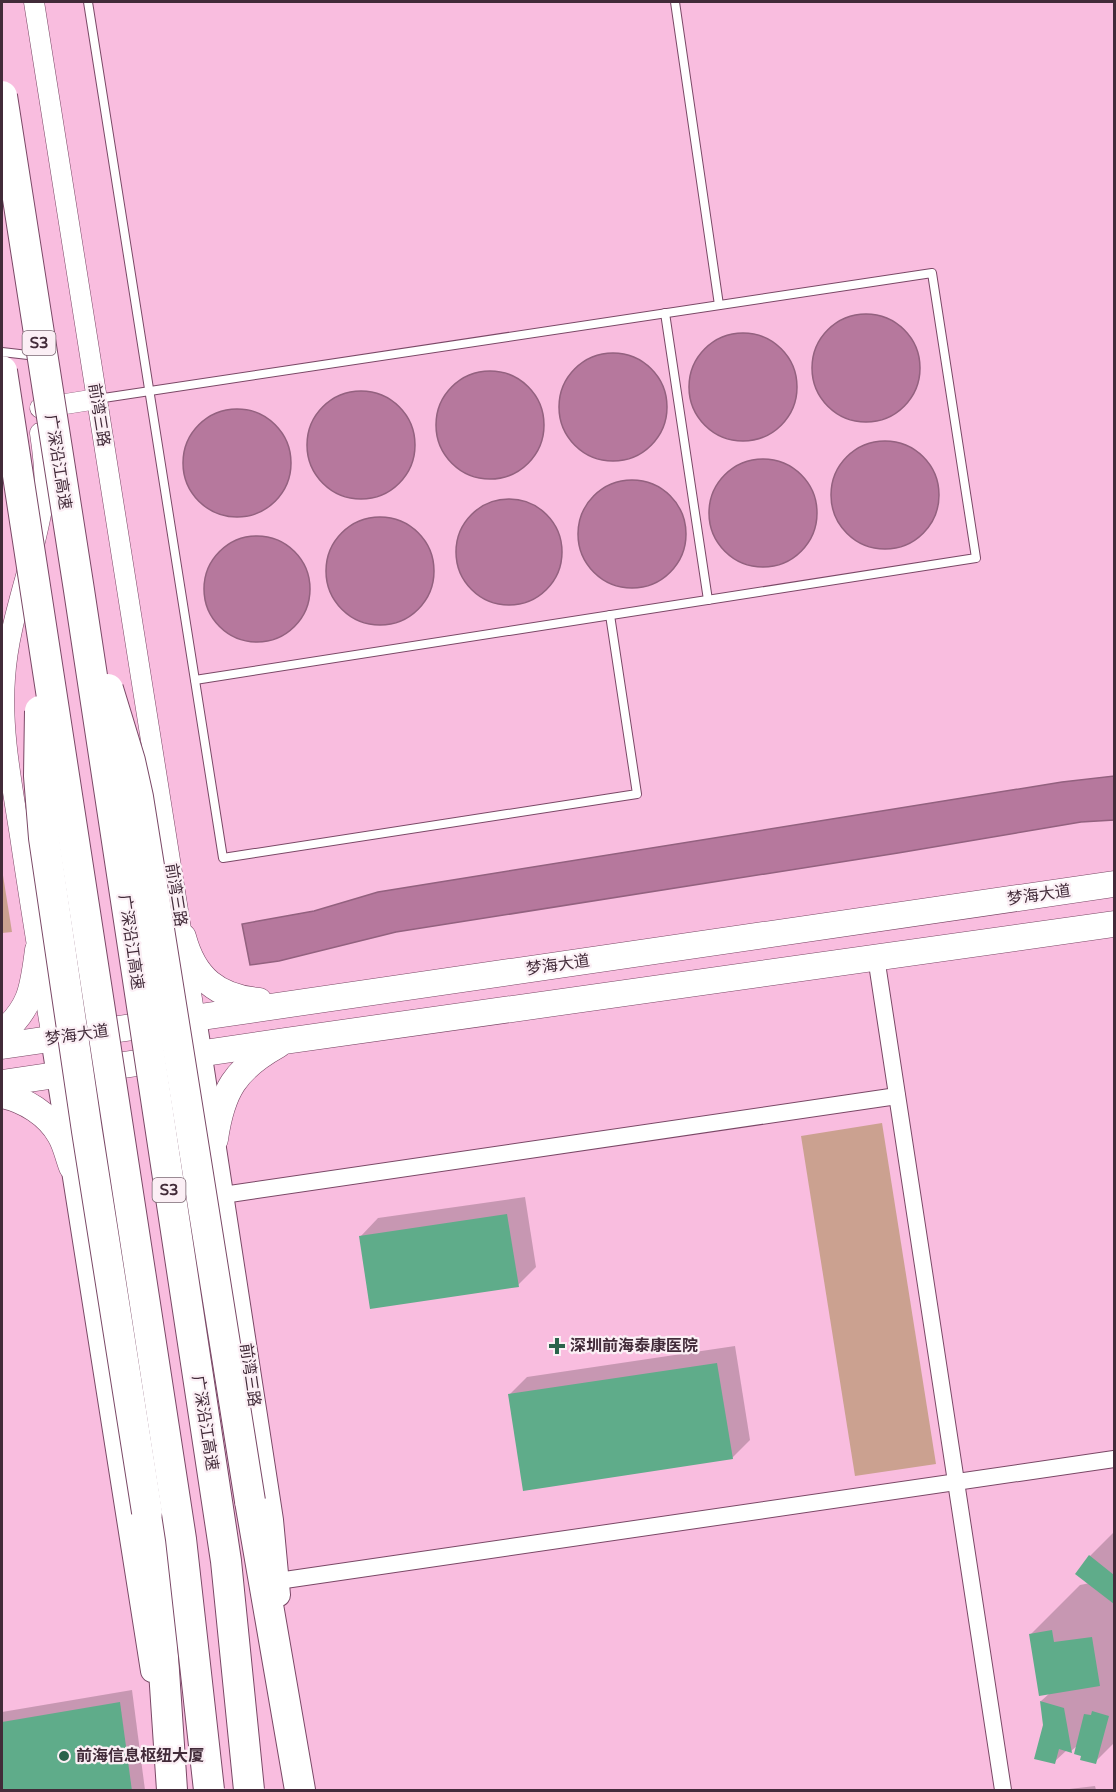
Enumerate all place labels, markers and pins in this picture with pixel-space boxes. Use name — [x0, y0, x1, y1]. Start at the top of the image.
place label: 深圳前海泰康医院 — [570, 1336, 698, 1356]
marker: 深圳前海泰康医院 — [548, 1337, 566, 1355]
place label: 前海信息枢纽大厦 — [76, 1746, 204, 1766]
marker: 前海信息枢纽大厦 — [57, 1749, 71, 1763]

